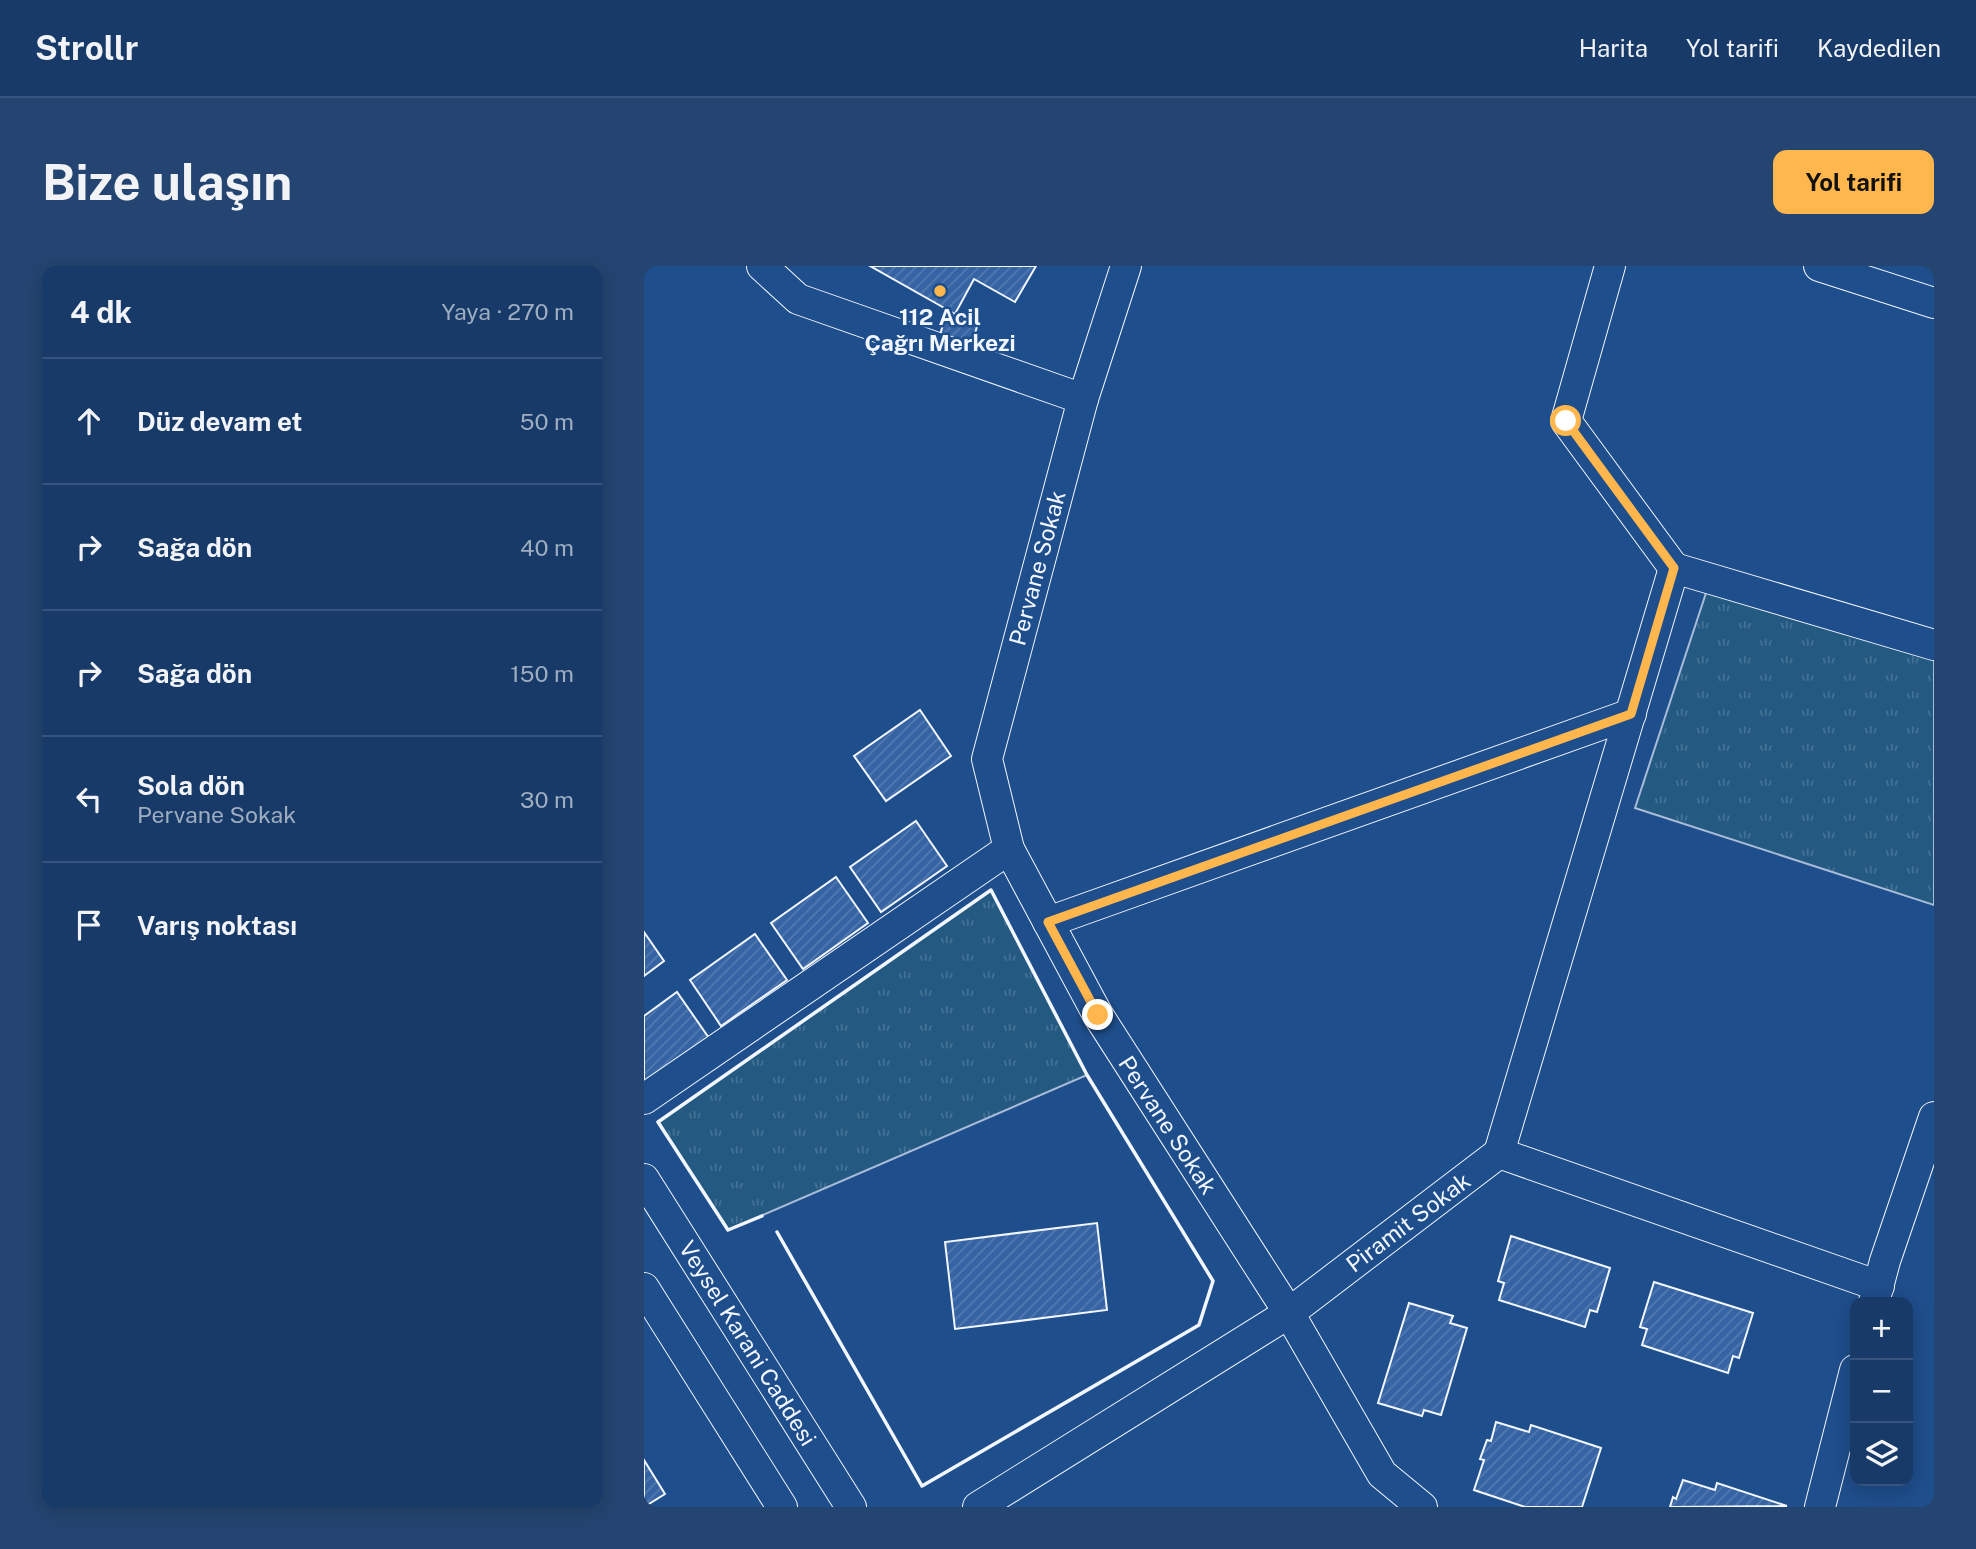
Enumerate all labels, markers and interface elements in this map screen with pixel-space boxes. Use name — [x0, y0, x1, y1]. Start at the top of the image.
text: Strollr — [35, 29, 138, 67]
text: Harita — [1579, 34, 1648, 62]
text: Yol tarifi — [1686, 34, 1779, 62]
text: Kaydedilen — [1817, 34, 1941, 62]
button: Yol tarifi — [1773, 150, 1934, 214]
text: Bize ulaşın — [42, 153, 292, 211]
marker: 112 Acil Çağrı Merkezi — [932, 283, 948, 299]
text: 4 dk — [70, 294, 132, 330]
text: Yaya · 270 m — [442, 298, 574, 325]
place label: 112 Acil Çağrı Merkezi — [864, 303, 1016, 356]
icon: ahead — [70, 402, 108, 440]
route start — [1550, 405, 1581, 436]
text: Düz devam et — [137, 406, 302, 437]
text: 50 m — [520, 408, 574, 435]
street label: Pervane Sokak — [1003, 488, 1071, 648]
icon: right — [70, 528, 108, 566]
text: Sağa dön — [137, 532, 252, 563]
text: 40 m — [520, 534, 574, 561]
icon: right — [70, 654, 108, 692]
text: Sağa dön — [137, 658, 252, 689]
text: 150 m — [510, 660, 574, 687]
text: Sola dön — [137, 770, 245, 801]
icon: left — [70, 780, 108, 818]
text: 30 m — [520, 786, 574, 813]
text: Pervane Sokak — [137, 801, 296, 828]
icon: arrive — [70, 906, 108, 944]
text: Varış noktası — [137, 910, 297, 941]
route end — [1082, 999, 1113, 1030]
street label: Pervane Sokak — [1113, 1051, 1223, 1199]
street label: Piramit Sokak — [1341, 1167, 1475, 1277]
street label: Veysel Karani Caddesi — [674, 1236, 822, 1450]
map controls — [1850, 1297, 1913, 1486]
button: + — [1850, 1297, 1913, 1360]
button: − — [1850, 1360, 1913, 1423]
button: layers — [1850, 1423, 1913, 1486]

